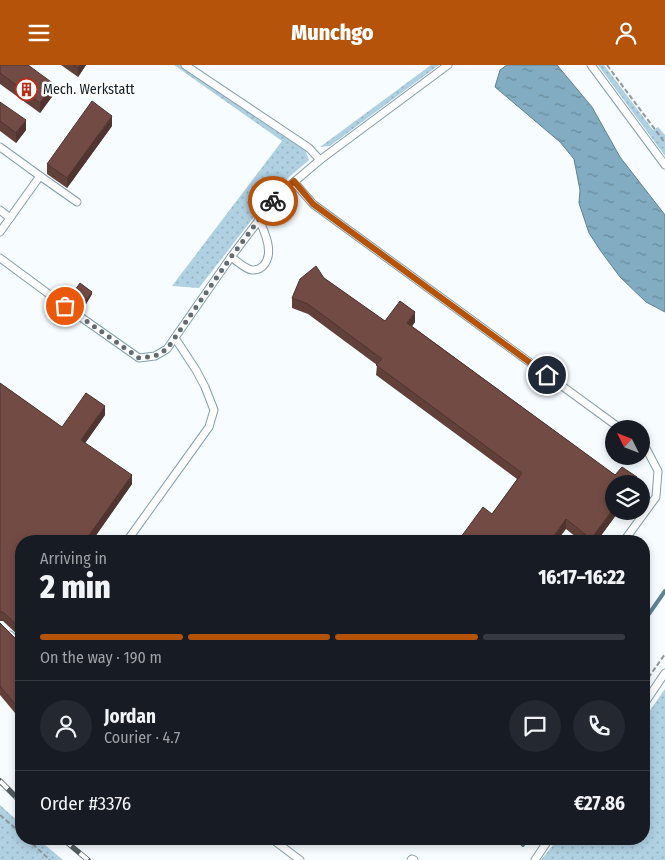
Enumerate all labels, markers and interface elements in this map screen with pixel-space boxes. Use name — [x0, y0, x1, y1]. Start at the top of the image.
icon: menu — [25, 19, 53, 47]
text: Munchgo — [291, 19, 374, 46]
icon: person — [612, 19, 640, 47]
building icon: Mech. Werkstatt — [15, 77, 39, 101]
place label: Mech. Werkstatt — [43, 81, 135, 98]
courier — [248, 176, 298, 226]
icon: bike — [259, 187, 287, 215]
pin — [44, 285, 86, 327]
icon: bag — [51, 292, 79, 320]
pin — [526, 354, 568, 396]
icon: home — [533, 361, 561, 389]
north arrow — [605, 420, 650, 465]
map controls — [605, 420, 650, 520]
button: layers — [605, 475, 650, 520]
text: Arriving in — [40, 549, 107, 568]
text: 16:17–16:22 — [538, 566, 625, 589]
text: 2 min — [40, 568, 111, 606]
text: On the way · 190 m — [40, 648, 162, 667]
button: person — [40, 700, 92, 752]
button: chat — [509, 700, 561, 752]
button: phone — [573, 700, 625, 752]
text: Jordan — [104, 705, 156, 728]
text: Courier · 4.7 — [104, 728, 180, 747]
text: Order #3376 — [40, 792, 131, 815]
text: €27.86 — [574, 792, 625, 815]

